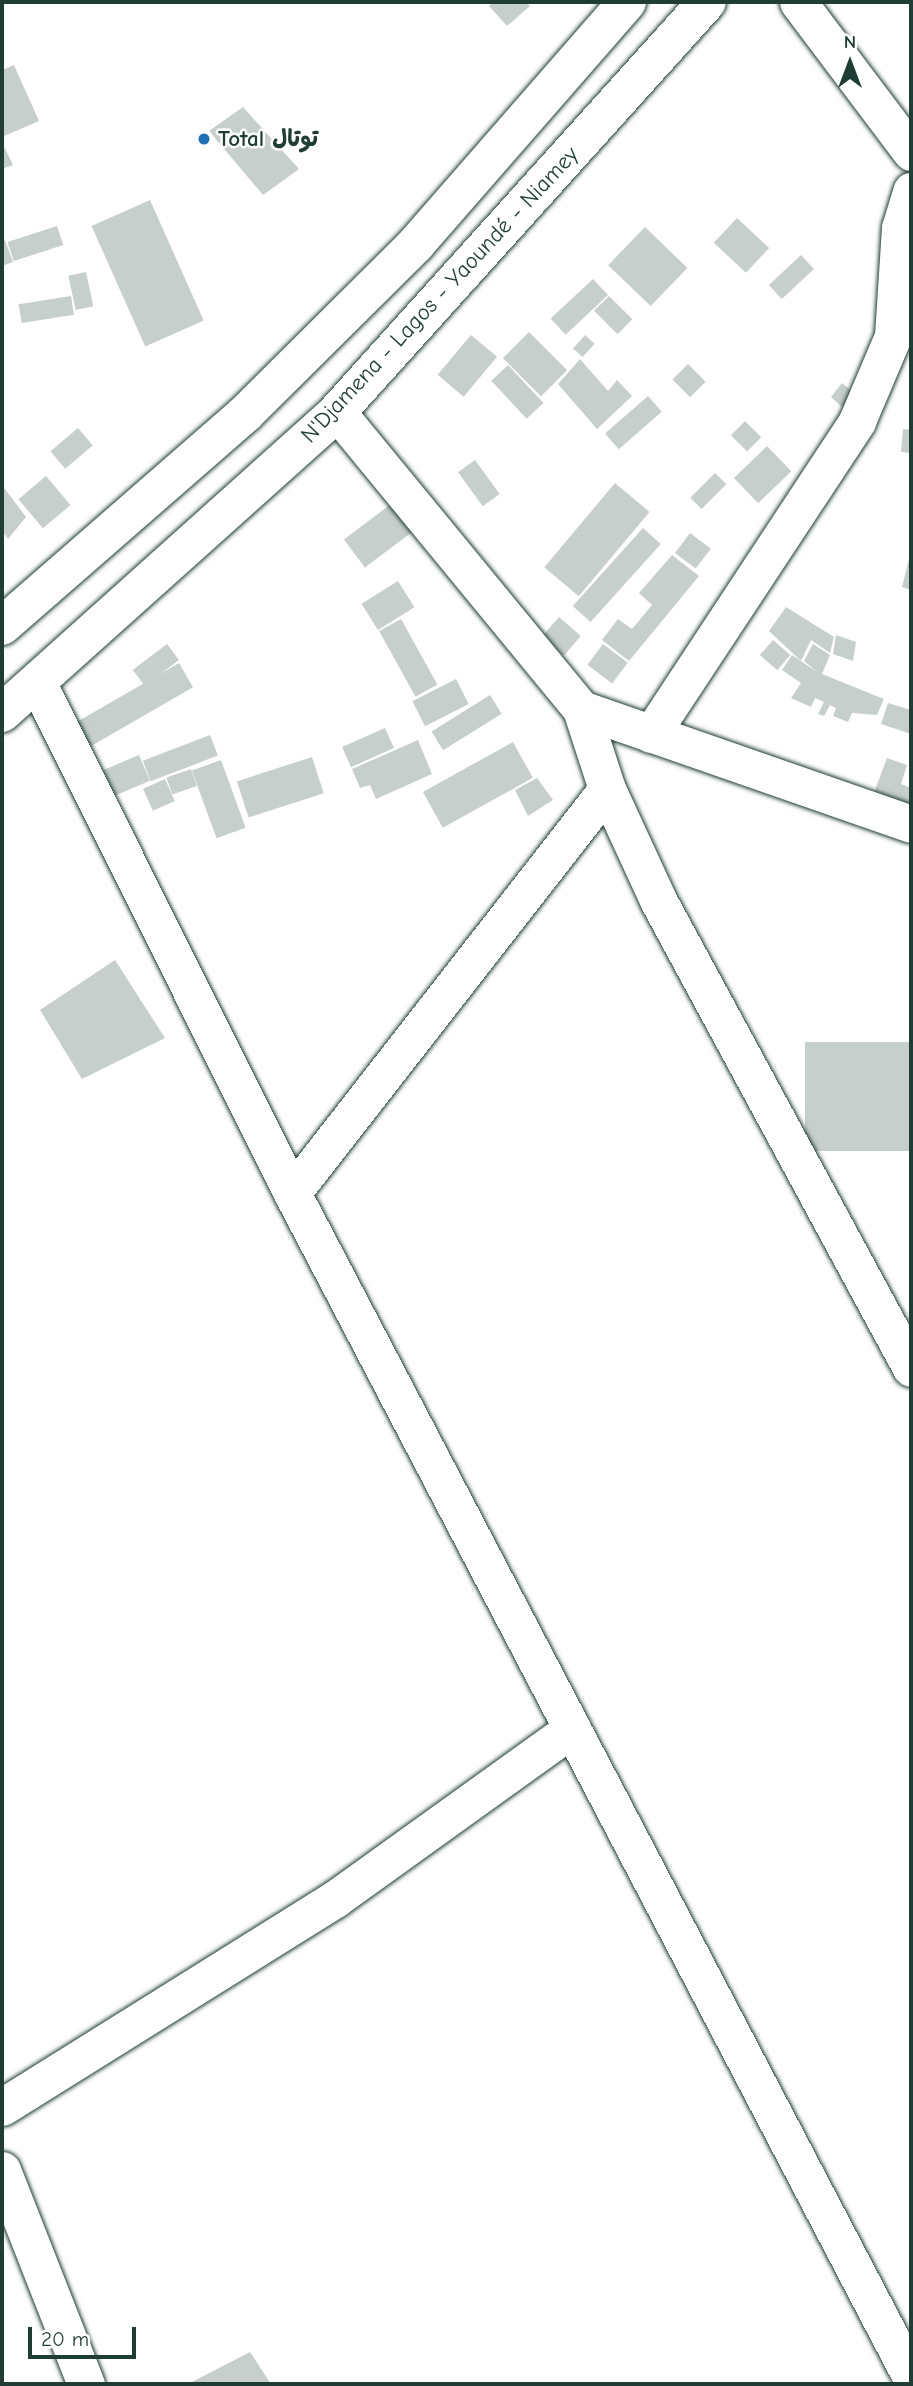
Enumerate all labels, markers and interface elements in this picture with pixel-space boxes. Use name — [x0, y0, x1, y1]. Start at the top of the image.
north arrow — [815, 28, 885, 98]
text: N — [844, 31, 856, 53]
place label: Total توتال — [218, 125, 318, 153]
marker: Total توتال — [196, 131, 212, 147]
street label: N'Djamena - Lagos - Yaoundé - Niamey — [295, 141, 585, 449]
scale bar — [32, 2312, 140, 2356]
text: 20 m — [41, 2327, 89, 2351]

